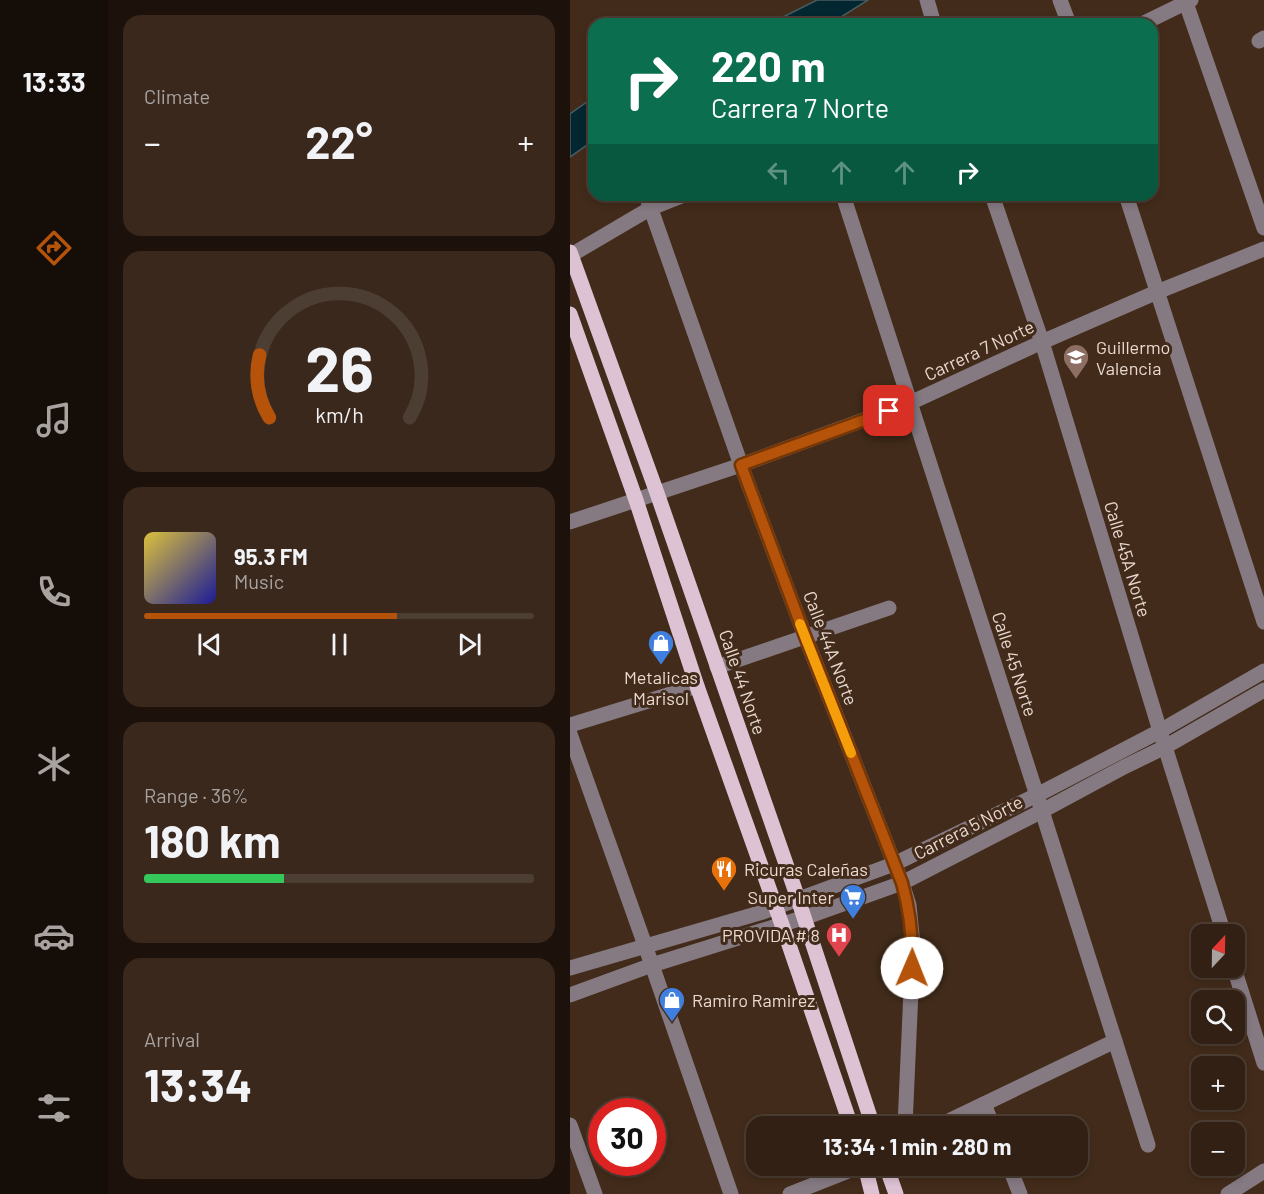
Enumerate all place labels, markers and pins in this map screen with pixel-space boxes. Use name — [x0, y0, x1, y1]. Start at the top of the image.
place label: Guillermo Valencia — [1096, 336, 1170, 379]
school or university icon: Guillermo Valencia — [1061, 342, 1091, 380]
pin — [863, 385, 914, 436]
shop icon: Metalicas Marisol — [646, 628, 676, 666]
place label: Metalicas Marisol — [624, 666, 698, 709]
restaurant icon: Ricuras Caleñas — [709, 854, 739, 892]
place label: Ricuras Caleñas — [744, 858, 868, 880]
supermarket icon: Super Inter — [838, 882, 868, 920]
place label: Super Inter — [747, 886, 834, 908]
hospital icon: PROVIDA # 8 — [824, 920, 854, 958]
place label: PROVIDA # 8 — [722, 924, 820, 946]
shop icon: Ramiro Ramirez — [657, 985, 687, 1023]
place label: Ramiro Ramirez — [692, 989, 815, 1011]

